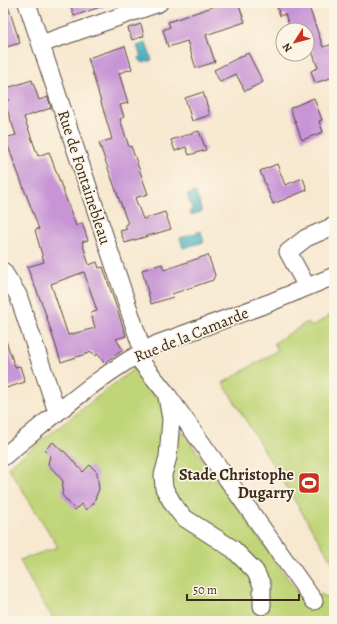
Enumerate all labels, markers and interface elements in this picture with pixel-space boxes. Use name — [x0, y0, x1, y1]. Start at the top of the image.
north arrow — [275, 22, 315, 62]
text: N — [279, 40, 296, 55]
street label: Rue de Fontainebleau — [52, 107, 116, 248]
street label: Rue de la Camarde — [131, 302, 252, 368]
place label: Stade Christophe Dugarry — [179, 464, 295, 504]
sports icon: Stade Christophe Dugarry — [296, 470, 322, 496]
scale bar — [187, 576, 299, 602]
text: 50 m — [193, 582, 217, 598]

